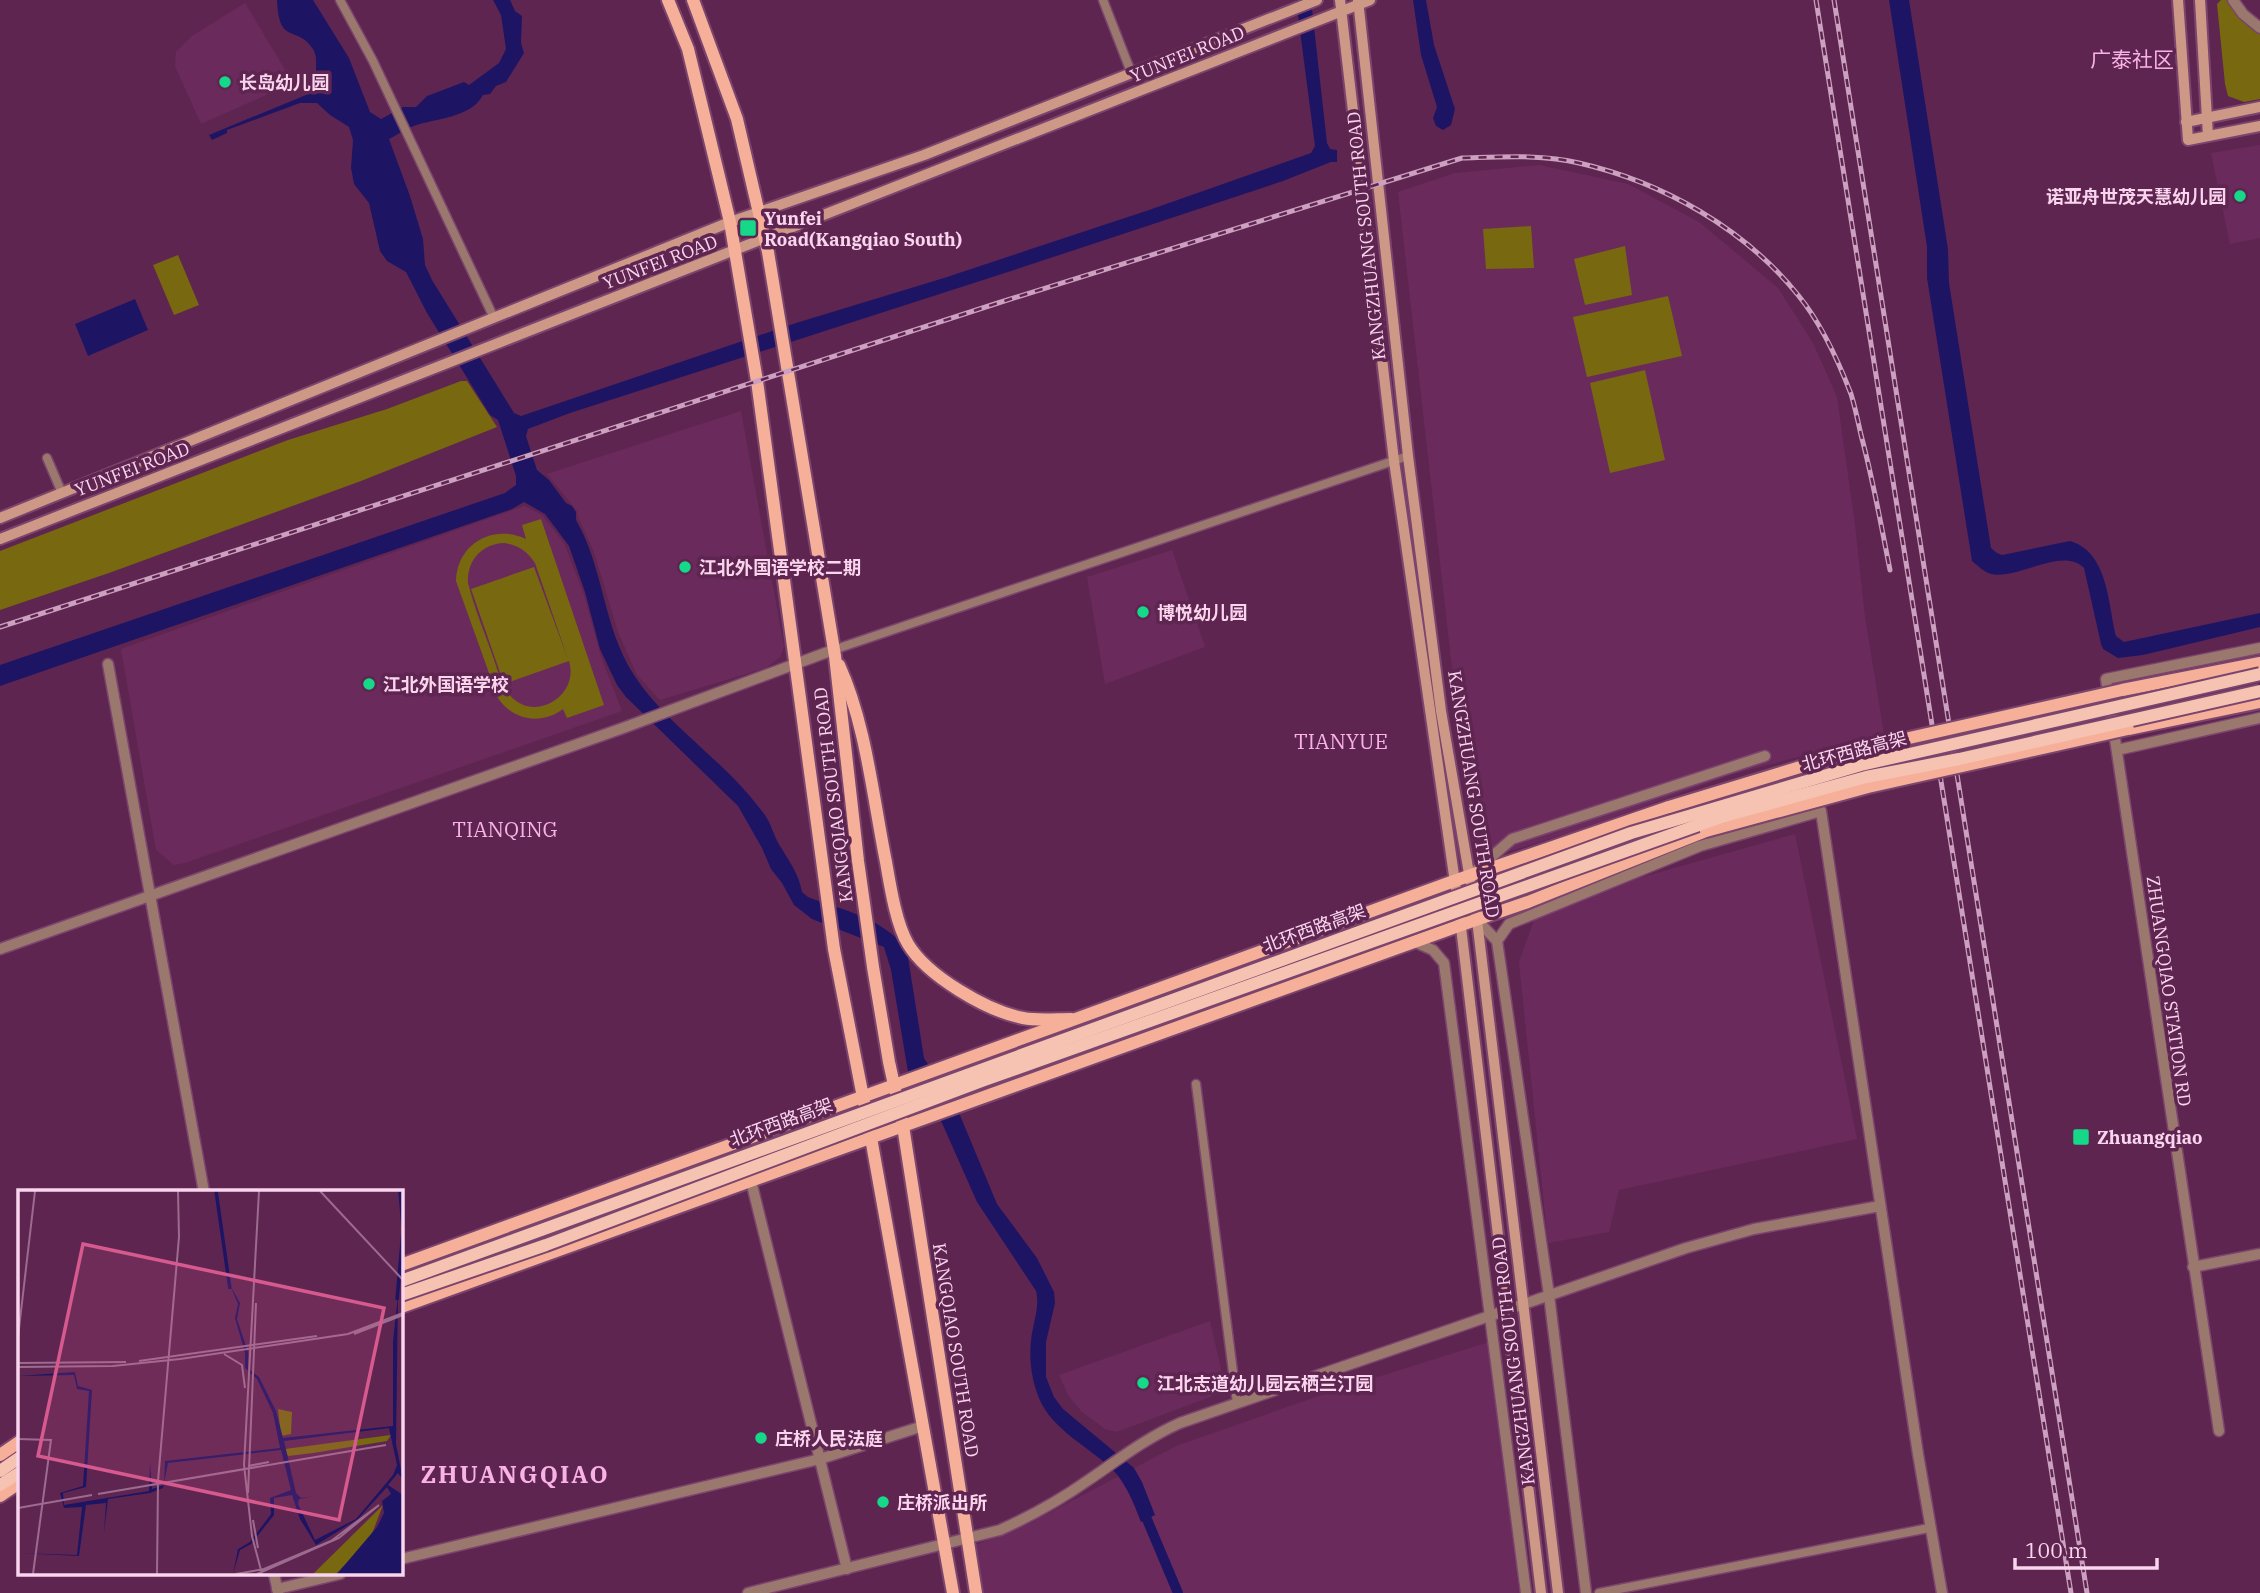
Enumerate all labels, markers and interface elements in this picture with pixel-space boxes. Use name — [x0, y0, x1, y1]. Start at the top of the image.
street label: YUNFEI ROAD — [1126, 21, 1248, 87]
district label: 广泰社区 — [2090, 45, 2174, 73]
place label: 长岛幼儿园 — [239, 71, 329, 94]
marker: 长岛幼儿园 — [217, 74, 233, 90]
street label: KANGZHUANG SOUTH ROAD — [1341, 110, 1391, 362]
place label: 诺亚舟世茂天慧幼儿园 — [2046, 185, 2226, 208]
marker: 诺亚舟世茂天慧幼儿园 — [2232, 188, 2248, 204]
place label: Yunfei Road(Kangqiao South) — [764, 207, 962, 251]
marker: Yunfei Road(Kangqiao South) — [738, 218, 758, 238]
street label: YUNFEI ROAD — [599, 230, 721, 294]
street label: YUNFEI ROAD — [71, 437, 193, 501]
place label: 江北外国语学校二期 — [699, 556, 861, 579]
marker: 江北外国语学校二期 — [677, 559, 693, 575]
place label: 博悦幼儿园 — [1157, 601, 1247, 624]
marker: 博悦幼儿园 — [1135, 604, 1151, 620]
street label: KANGZHUANG SOUTH ROAD — [1443, 669, 1505, 919]
place label: 江北外国语学校 — [383, 673, 509, 696]
marker: 江北外国语学校 — [361, 676, 377, 692]
street label: KANGQIAO SOUTH ROAD — [808, 686, 858, 904]
street label: 北环西路高架 — [1799, 726, 1909, 776]
district label: TIANYUE — [1294, 727, 1388, 755]
district label: TIANQING — [452, 815, 558, 843]
street label: ZHUANGQIAO STATION RD — [2141, 874, 2197, 1108]
street label: 北环西路高架 — [1259, 899, 1369, 957]
street label: 北环西路高架 — [726, 1093, 836, 1151]
place label: Zhuangqiao — [2097, 1126, 2203, 1149]
marker: Zhuangqiao — [2071, 1127, 2091, 1147]
inset map — [18, 1190, 402, 1576]
street label: KANGZHUANG SOUTH ROAD — [1486, 1236, 1540, 1486]
street label: KANGQIAO SOUTH ROAD — [928, 1241, 984, 1459]
place label: 江北志道幼儿园云栖兰汀园 — [1157, 1372, 1373, 1395]
marker: 江北志道幼儿园云栖兰汀园 — [1135, 1375, 1151, 1391]
place label: 庄桥人民法庭 — [775, 1427, 883, 1450]
marker: 庄桥人民法庭 — [753, 1430, 769, 1446]
district label: ZHUANGQIAO — [420, 1458, 610, 1490]
place label: 庄桥派出所 — [897, 1491, 987, 1514]
marker: 庄桥派出所 — [875, 1494, 891, 1510]
scale bar — [2015, 1526, 2157, 1570]
text: 100 m — [2025, 1536, 2088, 1564]

